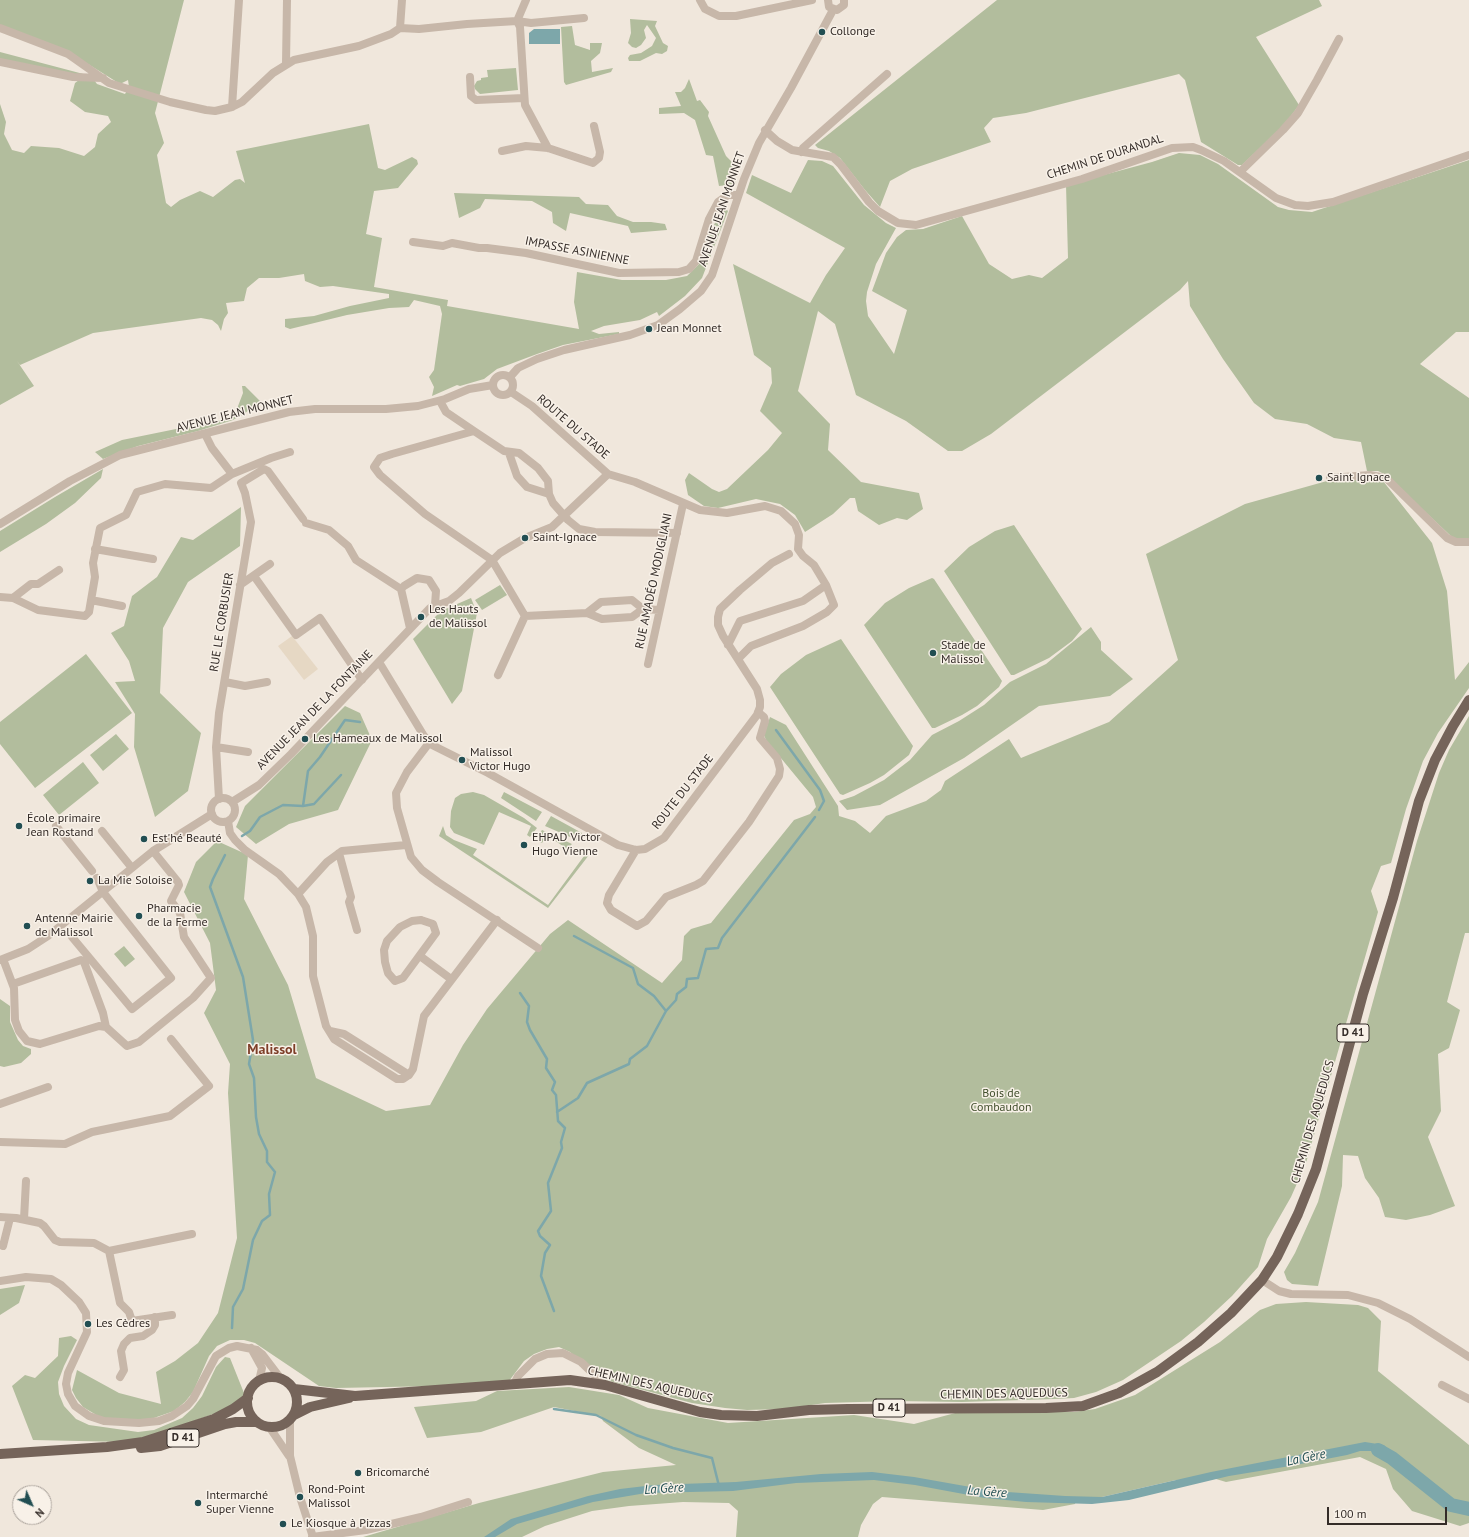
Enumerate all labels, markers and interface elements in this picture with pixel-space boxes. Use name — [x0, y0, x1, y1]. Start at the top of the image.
place label: Collonge — [830, 25, 875, 39]
marker: Collonge — [817, 27, 827, 37]
street label: CHEMIN DE DURANDAL — [1045, 131, 1165, 183]
street label: AVENUE JEAN MONNET — [696, 150, 748, 268]
street label: IMPASSE ASINIENNE — [524, 234, 630, 268]
place label: Jean Monnet — [657, 322, 722, 336]
marker: Jean Monnet — [644, 324, 654, 334]
street label: AVENUE JEAN MONNET — [175, 392, 295, 436]
street label: ROUTE DU STADE — [534, 392, 612, 462]
place label: Saint Ignace — [1327, 471, 1390, 485]
marker: Saint Ignace — [1314, 473, 1324, 483]
street label: RUE AMADÉO MODIGLIANI — [633, 512, 675, 650]
place label: Saint-Ignace — [533, 531, 597, 545]
marker: Saint-Ignace — [520, 533, 530, 543]
street label: RUE LE CORBUSIER — [207, 571, 237, 673]
place label: Les Hauts de Malissol — [429, 603, 487, 631]
marker: Les Hauts de Malissol — [416, 612, 426, 622]
place label: Stade de Malissol — [941, 639, 986, 667]
street label: AVENUE JEAN DE LA FONTAINE — [254, 647, 376, 773]
marker: Stade de Malissol — [928, 648, 938, 658]
place label: Les Hameaux de Malissol — [313, 732, 442, 746]
marker: Les Hameaux de Malissol — [300, 734, 310, 744]
place label: Malissol Victor Hugo — [470, 746, 531, 774]
street label: ROUTE DU STADE — [649, 752, 717, 832]
marker: Malissol Victor Hugo — [457, 755, 467, 765]
place label: École primaire Jean Rostand — [27, 812, 101, 840]
marker: École primaire Jean Rostand — [14, 821, 24, 831]
place label: EHPAD Victor Hugo Vienne — [532, 831, 600, 859]
place label: Est'hé Beauté — [152, 832, 222, 846]
marker: Est'hé Beauté — [139, 834, 149, 844]
marker: EHPAD Victor Hugo Vienne — [519, 840, 529, 850]
place label: La Mie Soloise — [98, 874, 172, 888]
marker: La Mie Soloise — [85, 876, 95, 886]
place label: Pharmacie de la Ferme — [147, 902, 208, 930]
marker: Pharmacie de la Ferme — [134, 911, 144, 921]
place label: Antenne Mairie de Malissol — [35, 912, 113, 940]
marker: Antenne Mairie de Malissol — [22, 921, 32, 931]
road number: D 41 — [1337, 1024, 1369, 1042]
district label: Malissol — [247, 1042, 297, 1058]
street label: CHEMIN DES AQUEDUCS — [1289, 1059, 1337, 1185]
park label: Bois de Combaudon — [971, 1087, 1031, 1115]
place label: Les Cèdres — [96, 1317, 150, 1331]
marker: Les Cèdres — [83, 1319, 93, 1329]
street label: CHEMIN DES AQUEDUCS — [586, 1364, 714, 1406]
street label: CHEMIN DES AQUEDUCS — [940, 1386, 1068, 1402]
road number: D 41 — [873, 1399, 905, 1417]
road number: D 41 — [167, 1429, 199, 1447]
water label: La Gère — [1285, 1446, 1327, 1470]
place label: Bricomarché — [366, 1466, 430, 1480]
marker: Bricomarché — [353, 1468, 363, 1478]
water label: La Gère — [644, 1480, 684, 1498]
place label: Rond-Point Malissol — [308, 1483, 365, 1511]
water label: La Gère — [967, 1483, 1007, 1501]
north arrow — [12, 1485, 52, 1525]
place label: Intermarché Super Vienne — [206, 1489, 274, 1517]
marker: Rond-Point Malissol — [295, 1492, 305, 1502]
marker: Intermarché Super Vienne — [193, 1498, 203, 1508]
scale bar — [1329, 1499, 1449, 1525]
text: N — [32, 1505, 47, 1520]
text: 100 m — [1334, 1506, 1367, 1521]
place label: Le Kiosque à Pizzas — [291, 1517, 391, 1531]
marker: Le Kiosque à Pizzas — [278, 1519, 288, 1529]

